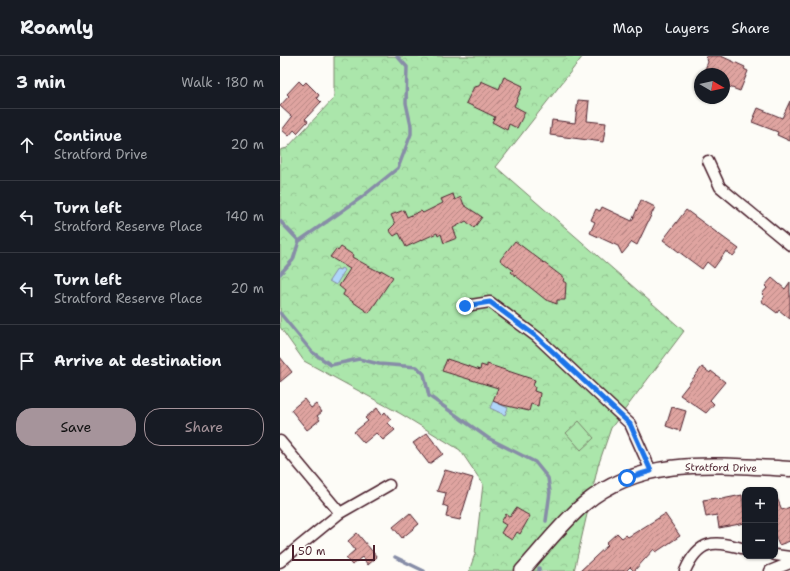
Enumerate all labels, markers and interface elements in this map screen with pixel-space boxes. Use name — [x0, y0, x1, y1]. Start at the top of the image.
text: Roamly — [20, 15, 94, 40]
text: Map — [613, 19, 643, 37]
text: Layers — [665, 19, 709, 37]
text: Share — [731, 19, 770, 37]
north arrow — [694, 68, 730, 104]
text: 3 min — [16, 71, 66, 93]
text: Walk · 180 m — [181, 74, 264, 91]
text: Continue — [54, 126, 122, 146]
icon: ahead — [16, 134, 38, 156]
text: 20 m — [231, 136, 264, 153]
text: Stratford Drive — [54, 146, 148, 163]
text: Turn left — [54, 198, 122, 218]
icon: left — [16, 206, 38, 228]
text: 140 m — [225, 208, 264, 225]
text: Stratford Reserve Place — [54, 218, 203, 235]
text: Turn left — [54, 270, 122, 290]
icon: left — [16, 278, 38, 300]
text: 20 m — [231, 280, 264, 297]
text: Stratford Reserve Place — [54, 290, 203, 307]
route end — [456, 297, 474, 315]
icon: arrive — [16, 350, 38, 372]
text: Arrive at destination — [54, 351, 222, 371]
button: Save — [16, 408, 136, 446]
button: Share — [144, 408, 264, 446]
street label: Stratford Drive — [685, 460, 757, 475]
route start — [618, 469, 636, 487]
map controls — [742, 487, 778, 559]
button: + — [742, 487, 778, 523]
button: − — [742, 523, 778, 559]
scale bar — [292, 543, 375, 562]
text: 50 m — [298, 544, 326, 559]

